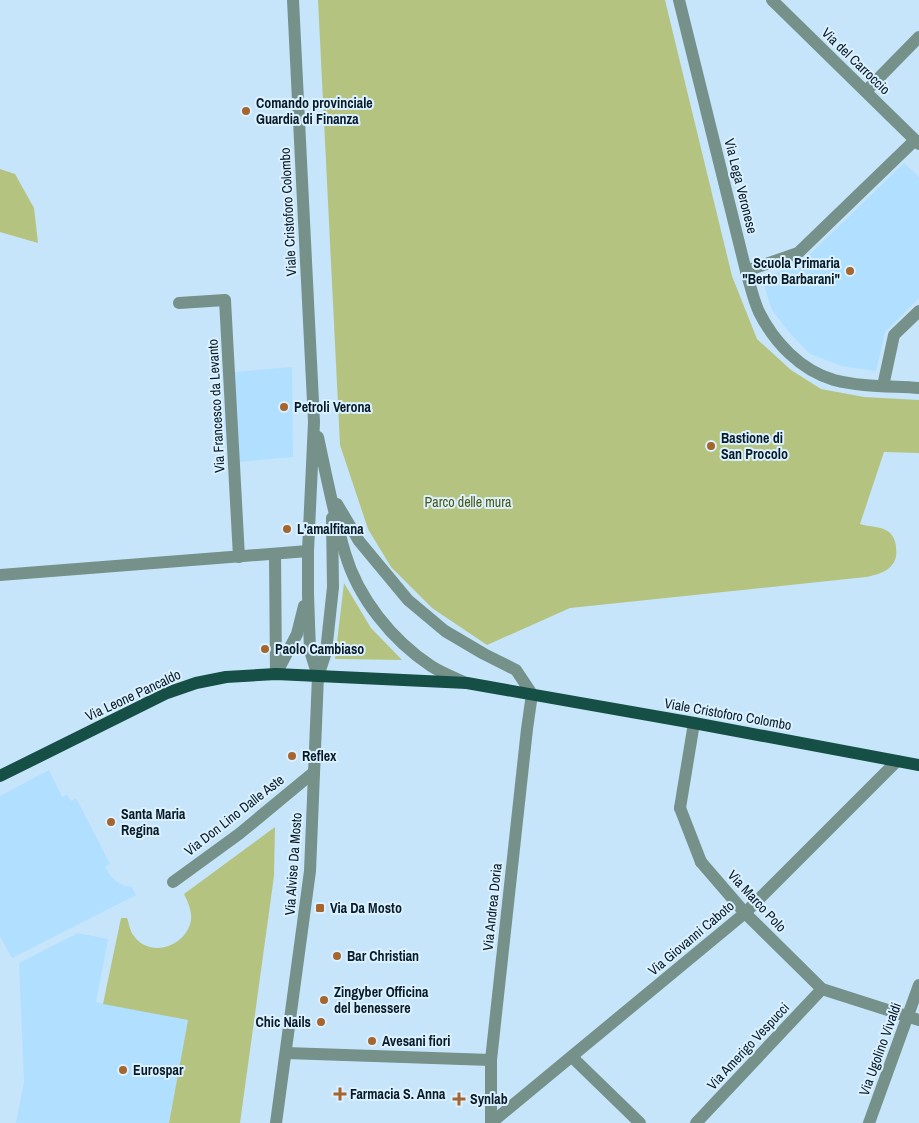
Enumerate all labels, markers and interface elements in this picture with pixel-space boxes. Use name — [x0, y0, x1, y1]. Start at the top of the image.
street label: Via del Carroccio — [818, 24, 894, 98]
place label: Comando provinciale Guardia di Finanza — [256, 94, 373, 128]
marker: Comando provinciale Guardia di Finanza — [240, 105, 252, 117]
street label: Via Lega Veronese — [720, 137, 762, 235]
street label: Viale Cristoforo Colombo — [276, 147, 300, 277]
place label: Scuola Primaria "Berto Barbarani" — [742, 254, 841, 288]
marker: Scuola Primaria "Berto Barbarani" — [844, 265, 856, 277]
street label: Via Francesco da Levanto — [204, 339, 228, 473]
place label: Petroli Verona — [294, 398, 372, 416]
marker: Petroli Verona — [278, 401, 290, 413]
place label: Bastione di San Procolo — [721, 429, 788, 463]
marker: Bastione di San Procolo — [705, 440, 717, 452]
park label: Parco delle mura — [425, 493, 512, 511]
place label: L'amalfitana — [297, 520, 364, 538]
marker: L'amalfitana — [281, 523, 293, 535]
place label: Paolo Cambiaso — [275, 640, 364, 658]
marker: Paolo Cambiaso — [259, 643, 271, 655]
street label: Via Leone Pancaldo — [82, 665, 184, 725]
street label: Viale Cristoforo Colombo — [663, 694, 793, 734]
place label: Reflex — [302, 747, 337, 765]
marker: Reflex — [286, 750, 298, 762]
street label: Via Don Lino Dalle Aste — [181, 770, 287, 860]
place label: Santa Maria Regina — [121, 805, 186, 839]
street label: Via Alvise Da Mosto — [280, 812, 306, 916]
marker: Santa Maria Regina — [105, 816, 117, 828]
street label: Via Andrea Doria — [478, 862, 506, 952]
street label: Via Marco Polo — [724, 866, 790, 936]
street label: Via Giovanni Caboto — [644, 897, 738, 979]
place label: Via Da Mosto — [330, 899, 402, 917]
marker: Via Da Mosto — [314, 902, 326, 914]
place label: Bar Christian — [347, 947, 419, 965]
marker: Bar Christian — [331, 950, 343, 962]
place label: Zingyber Officina del benessere — [334, 983, 429, 1017]
marker: Zingyber Officina del benessere — [318, 994, 330, 1006]
street label: Via Amerigo Vespucci — [703, 999, 793, 1093]
street label: Via Ugolino Vivaldi — [855, 1000, 905, 1098]
place label: Chic Nails — [255, 1013, 311, 1031]
marker: Chic Nails — [315, 1016, 327, 1028]
place label: Avesani fiori — [382, 1032, 451, 1050]
marker: Avesani fiori — [366, 1035, 378, 1047]
place label: Eurospar — [133, 1061, 184, 1079]
marker: Eurospar — [117, 1064, 129, 1076]
place label: Farmacia S. Anna — [350, 1085, 446, 1103]
marker: Farmacia S. Anna — [334, 1088, 346, 1100]
place label: Synlab — [470, 1090, 508, 1108]
marker: Synlab — [452, 1092, 466, 1106]

